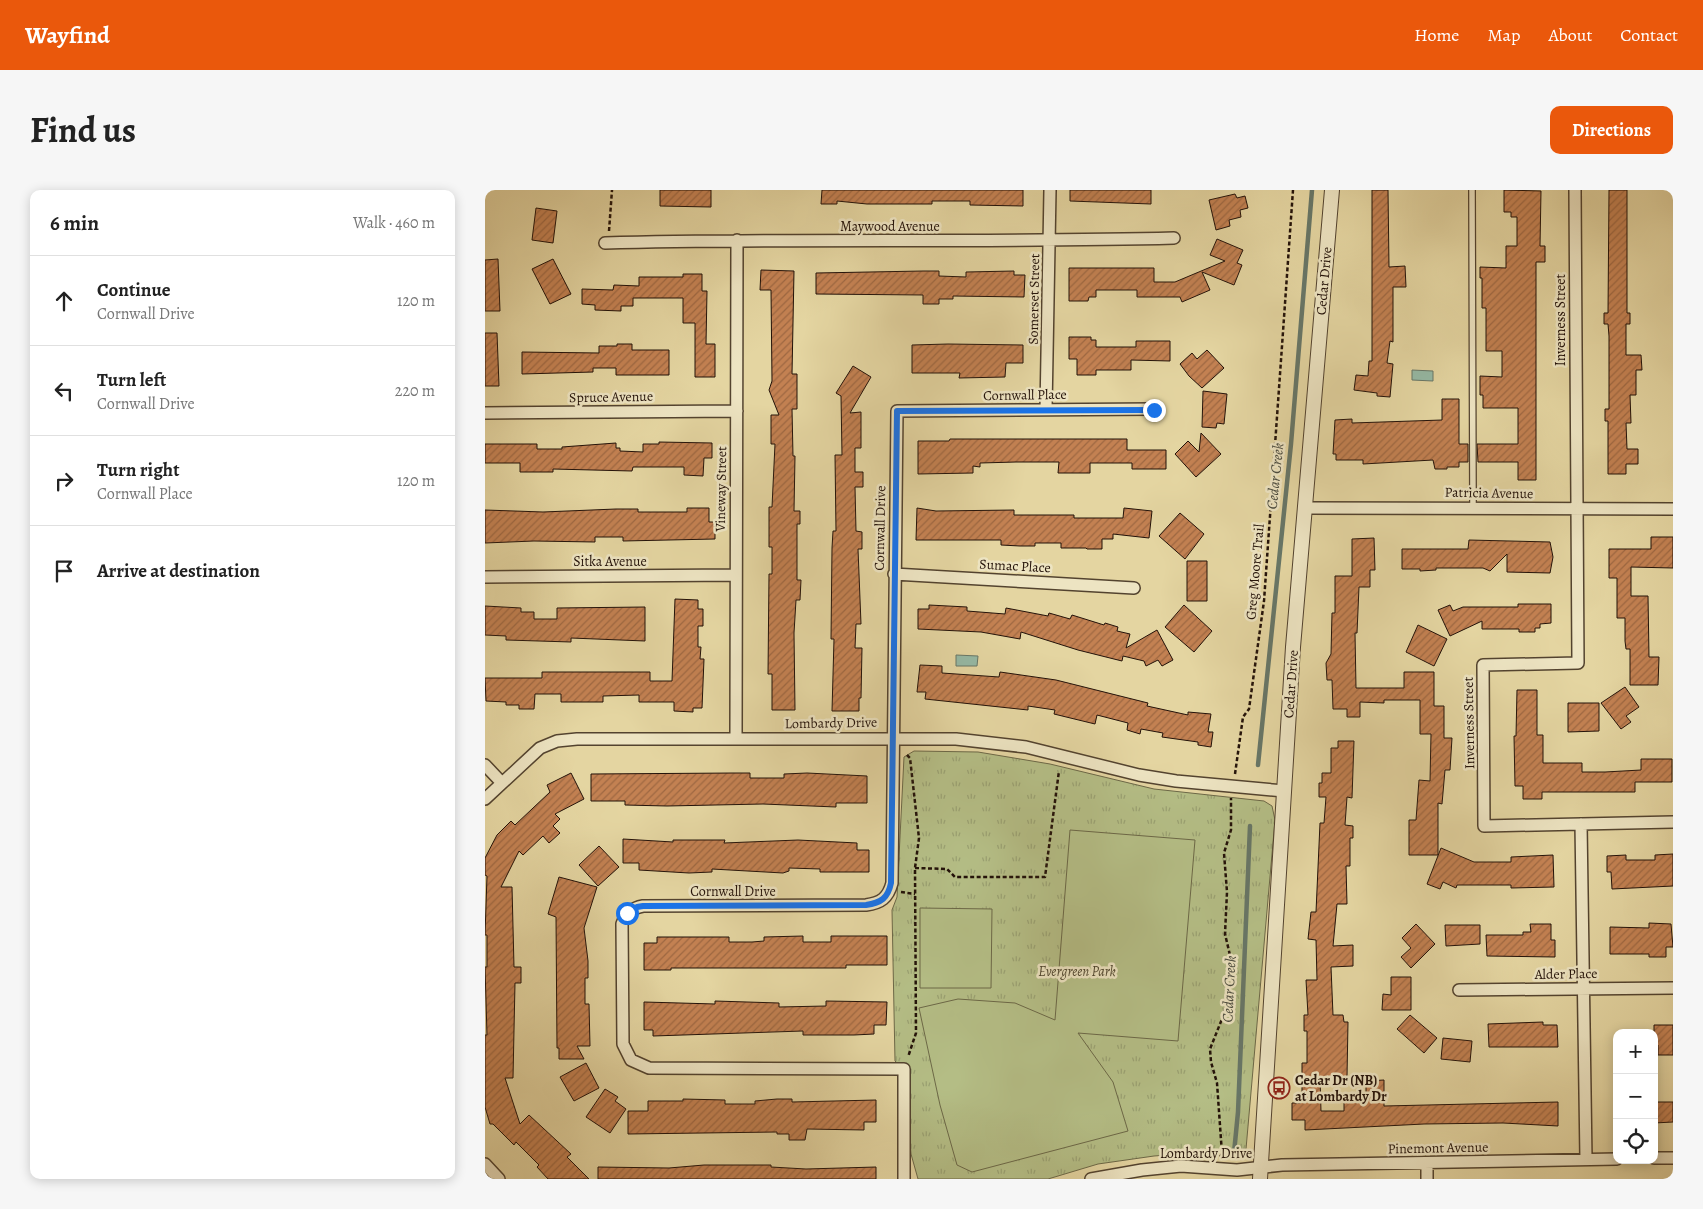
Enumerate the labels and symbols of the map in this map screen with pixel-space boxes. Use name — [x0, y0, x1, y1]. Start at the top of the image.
street label: Maywood Avenue — [840, 217, 940, 236]
street label: Cedar Drive — [1312, 246, 1336, 316]
street label: Somerset Street — [1024, 253, 1044, 345]
street label: Inverness Street — [1551, 273, 1570, 366]
street label: Cornwall Place — [983, 385, 1067, 405]
street label: Spruce Avenue — [569, 387, 653, 407]
route end — [1143, 399, 1166, 422]
water label: Cedar Creek — [1262, 441, 1288, 510]
street label: Vineway Street — [711, 446, 731, 533]
street label: Patricia Avenue — [1444, 483, 1534, 503]
street label: Cornwall Drive — [870, 485, 890, 571]
street label: Greg Moore Trail — [1241, 523, 1269, 621]
street label: Sitka Avenue — [573, 552, 647, 571]
street label: Sumac Place — [979, 555, 1051, 577]
street label: Cedar Drive — [1279, 649, 1303, 719]
street label: Inverness Street — [1459, 676, 1479, 769]
street label: Lombardy Drive — [785, 713, 877, 733]
street label: Cornwall Drive — [690, 882, 776, 901]
route start — [616, 902, 639, 925]
water label: Cedar Creek — [1217, 955, 1241, 1023]
park label: Evergreen Park — [1038, 962, 1116, 981]
street label: Alder Place — [1533, 964, 1598, 984]
place label: Cedar Dr (NB) at Lombardy Dr — [1295, 1071, 1387, 1106]
bus stop icon: Cedar Dr (NB) at Lombardy Dr — [1267, 1076, 1291, 1100]
street label: Pinemont Avenue — [1387, 1138, 1489, 1158]
street label: Lombardy Drive — [1160, 1144, 1252, 1163]

